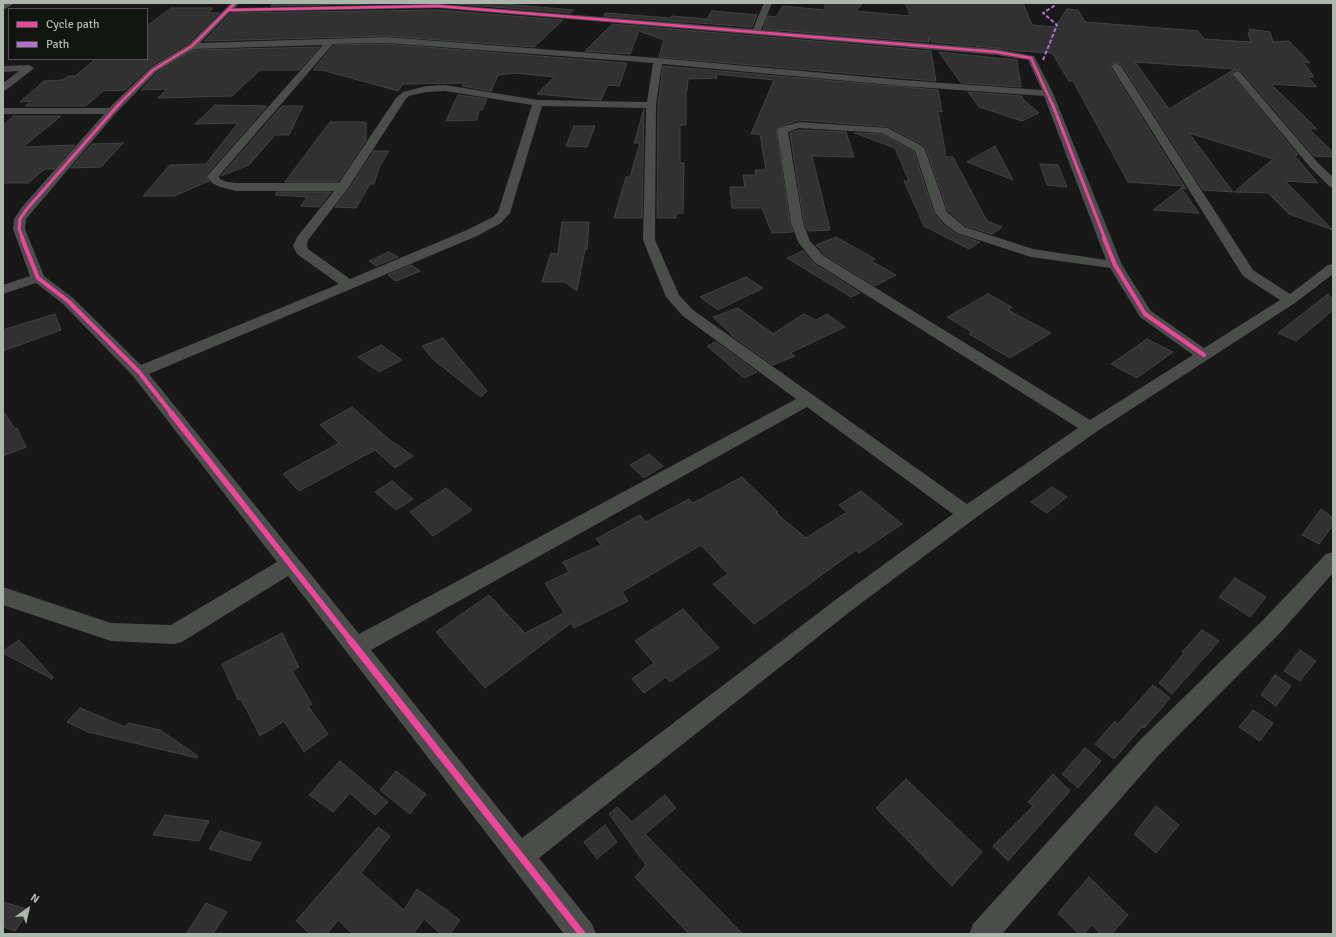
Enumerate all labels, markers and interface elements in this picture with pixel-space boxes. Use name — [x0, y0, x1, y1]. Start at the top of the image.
legend — [8, 8, 148, 60]
text: Cycle path — [46, 17, 99, 32]
text: Path — [46, 37, 69, 52]
north arrow — [8, 889, 48, 929]
text: N — [28, 891, 42, 906]

